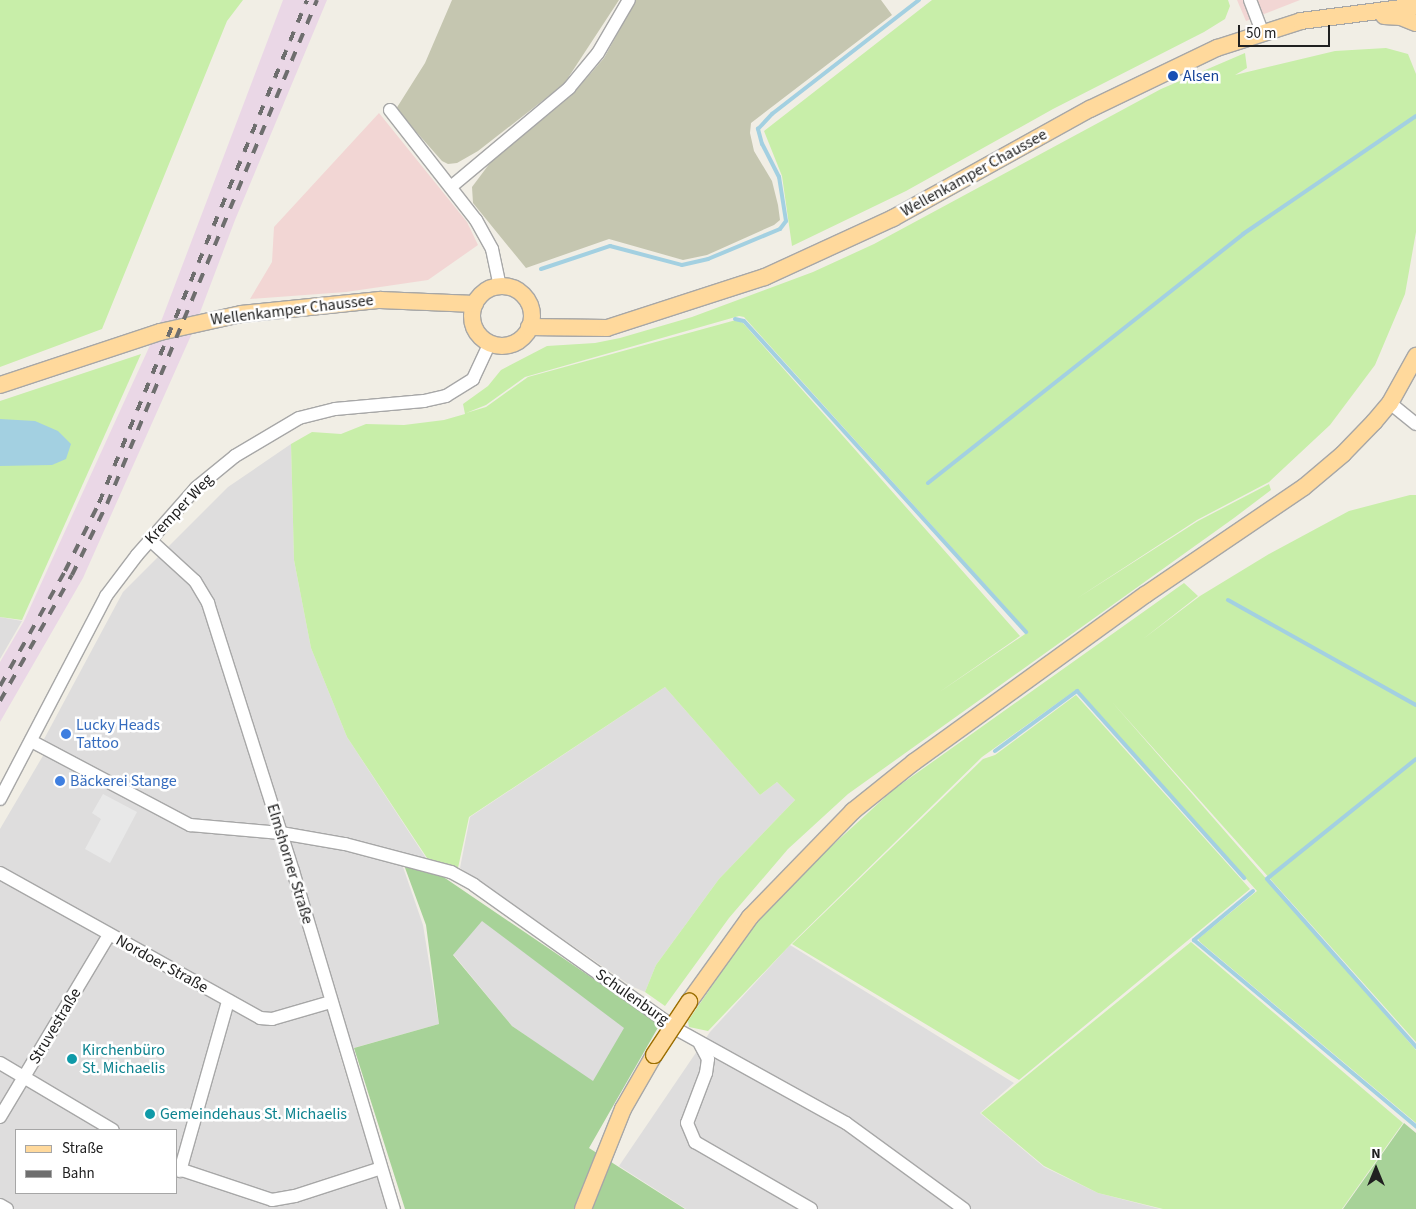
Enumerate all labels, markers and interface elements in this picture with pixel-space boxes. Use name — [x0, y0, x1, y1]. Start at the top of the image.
scale bar — [1241, 15, 1334, 47]
text: 50 m — [1246, 23, 1276, 44]
place label: Alsen — [1183, 66, 1219, 86]
marker: Alsen — [1167, 70, 1179, 82]
street label: Wellenkamper Chaussee — [898, 125, 1050, 221]
street label: Wellenkamper Chaussee — [209, 290, 375, 330]
street label: Kremper Weg — [141, 470, 217, 548]
place label: Lucky Heads Tattoo — [76, 715, 160, 753]
marker: Lucky Heads Tattoo — [60, 728, 72, 740]
place label: Bäckerei Stange — [70, 771, 177, 791]
marker: Bäckerei Stange — [54, 775, 66, 787]
street label: Elmshorner Straße — [263, 802, 317, 926]
street label: Nordoer Straße — [112, 931, 212, 997]
street label: Schulenburg — [592, 965, 672, 1029]
street label: Struvestraße — [25, 984, 85, 1068]
place label: Kirchenbüro St. Michaelis — [82, 1040, 165, 1078]
marker: Kirchenbüro St. Michaelis — [66, 1053, 78, 1065]
place label: Gemeindehaus St. Michaelis — [160, 1104, 347, 1124]
marker: Gemeindehaus St. Michaelis — [144, 1108, 156, 1120]
legend — [15, 1129, 178, 1194]
text: Straße — [62, 1138, 103, 1159]
north arrow — [1351, 1144, 1401, 1194]
text: N — [1371, 1144, 1381, 1164]
text: Bahn — [62, 1163, 95, 1184]

